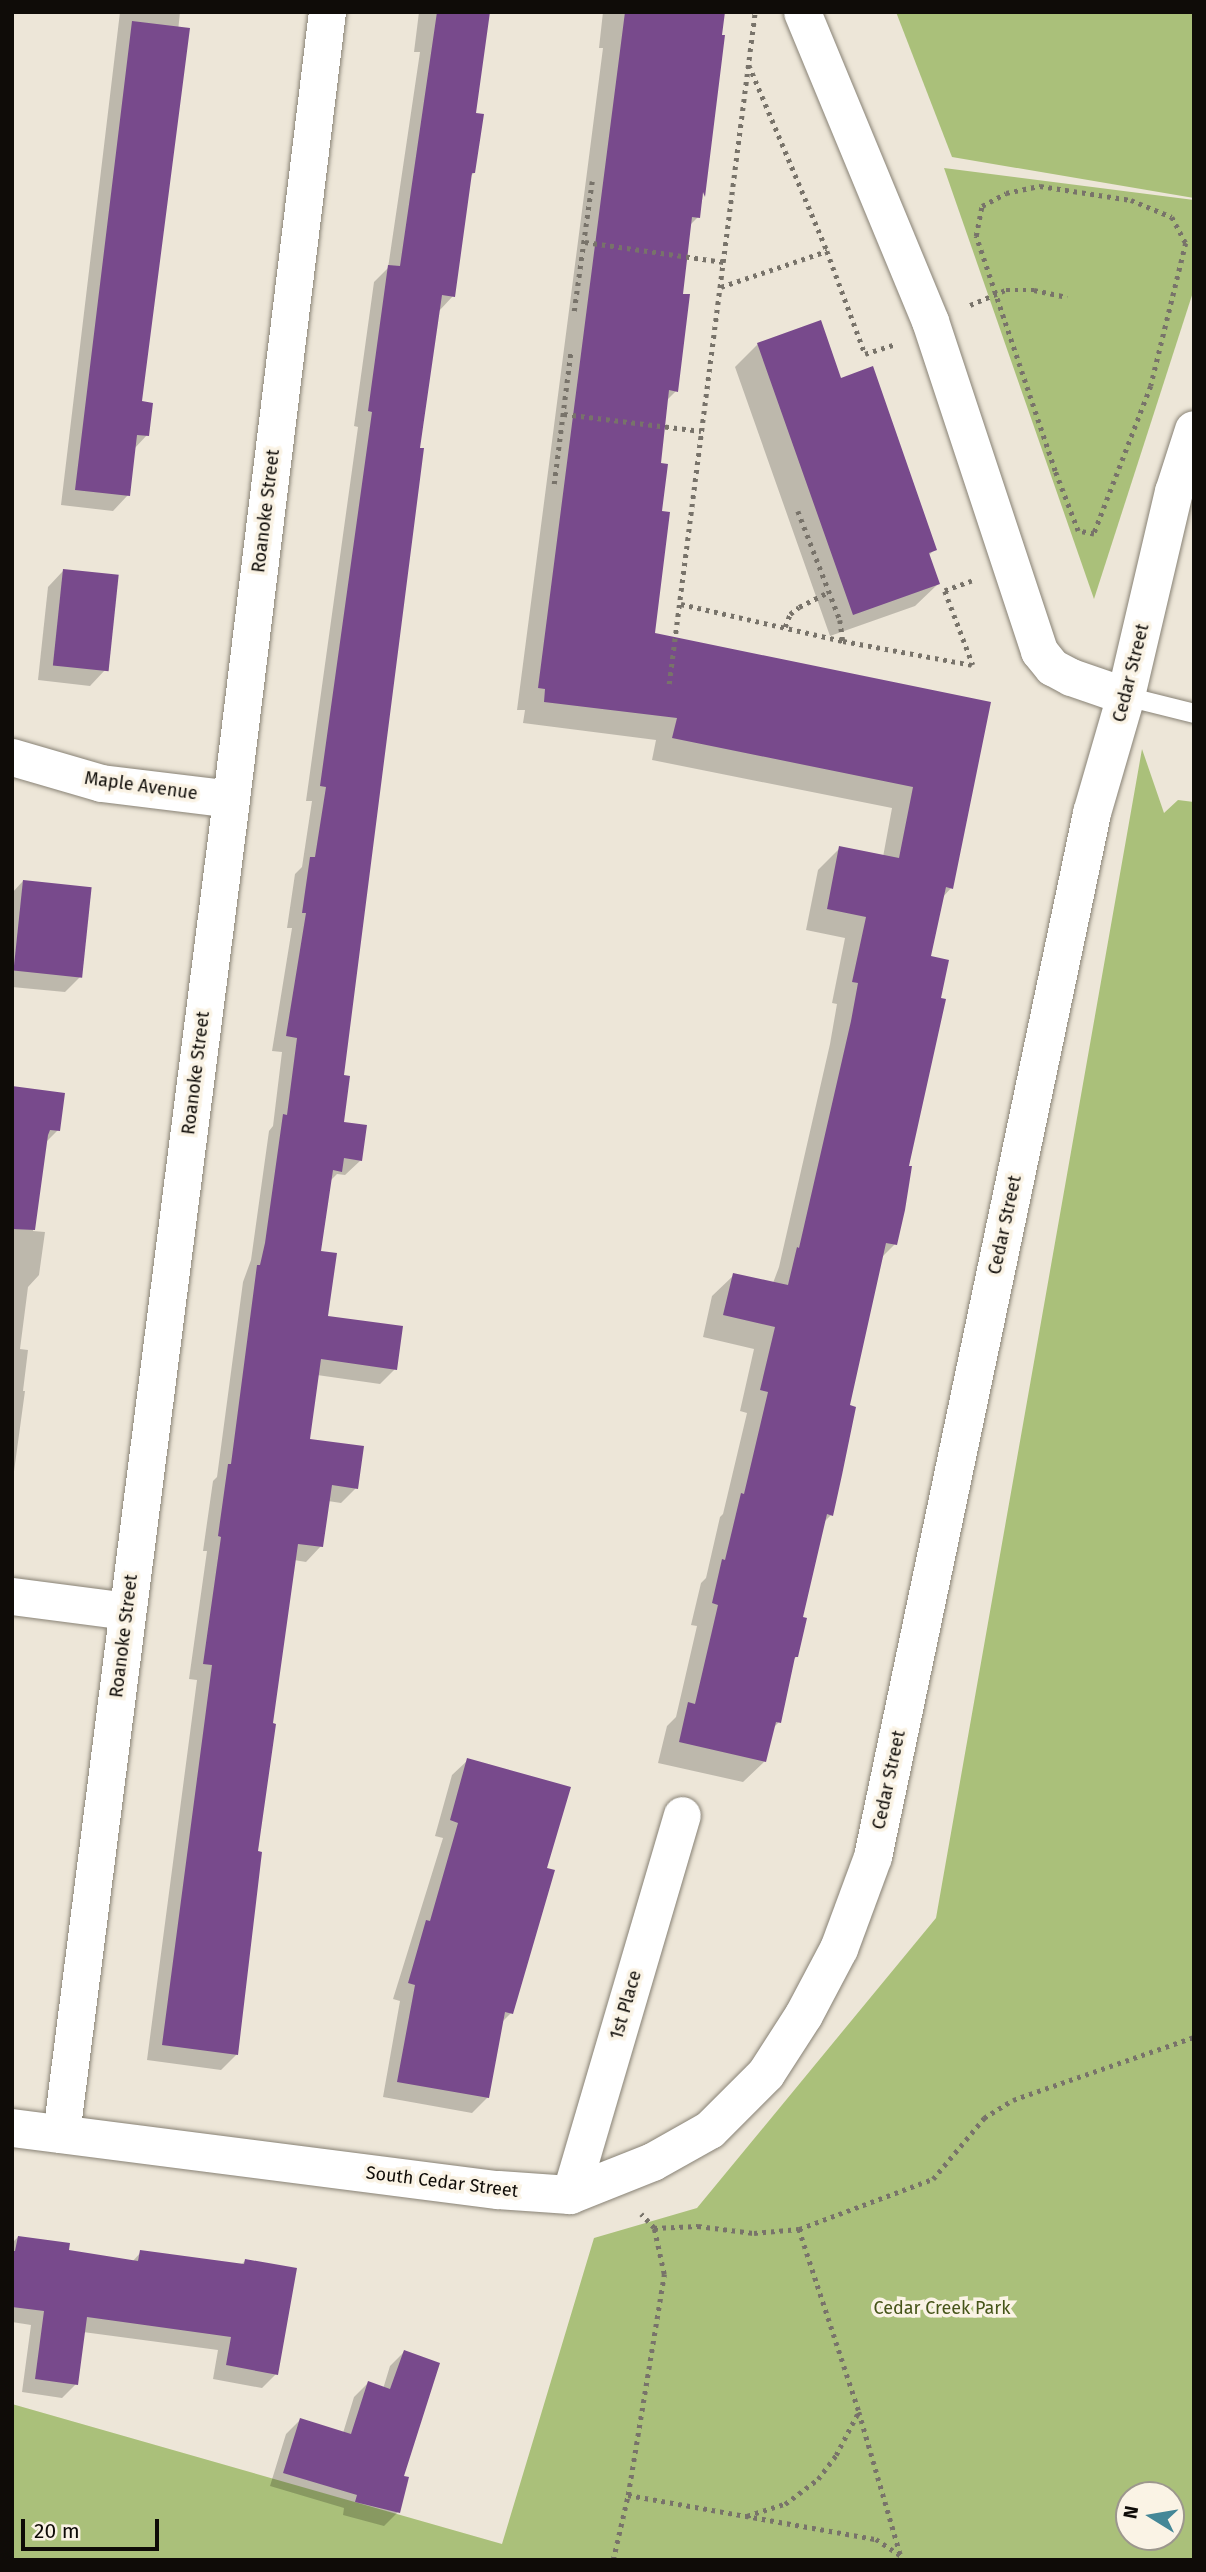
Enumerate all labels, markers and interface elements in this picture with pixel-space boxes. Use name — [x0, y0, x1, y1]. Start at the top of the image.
street label: Roanoke Street — [248, 448, 284, 574]
street label: Cedar Street — [1108, 622, 1154, 724]
street label: Maple Avenue — [83, 767, 199, 805]
street label: Roanoke Street — [178, 1010, 214, 1136]
street label: Cedar Street — [984, 1174, 1026, 1276]
street label: Roanoke Street — [106, 1573, 142, 1699]
street label: Cedar Street — [868, 1729, 910, 1831]
street label: 1st Place — [606, 1968, 646, 2042]
street label: South Cedar Street — [365, 2162, 519, 2202]
park label: Cedar Creek Park — [873, 2297, 1011, 2319]
north arrow — [1115, 2481, 1185, 2551]
text: N — [1118, 2504, 1143, 2521]
scale bar — [24, 2506, 163, 2550]
text: 20 m — [34, 2518, 80, 2544]

